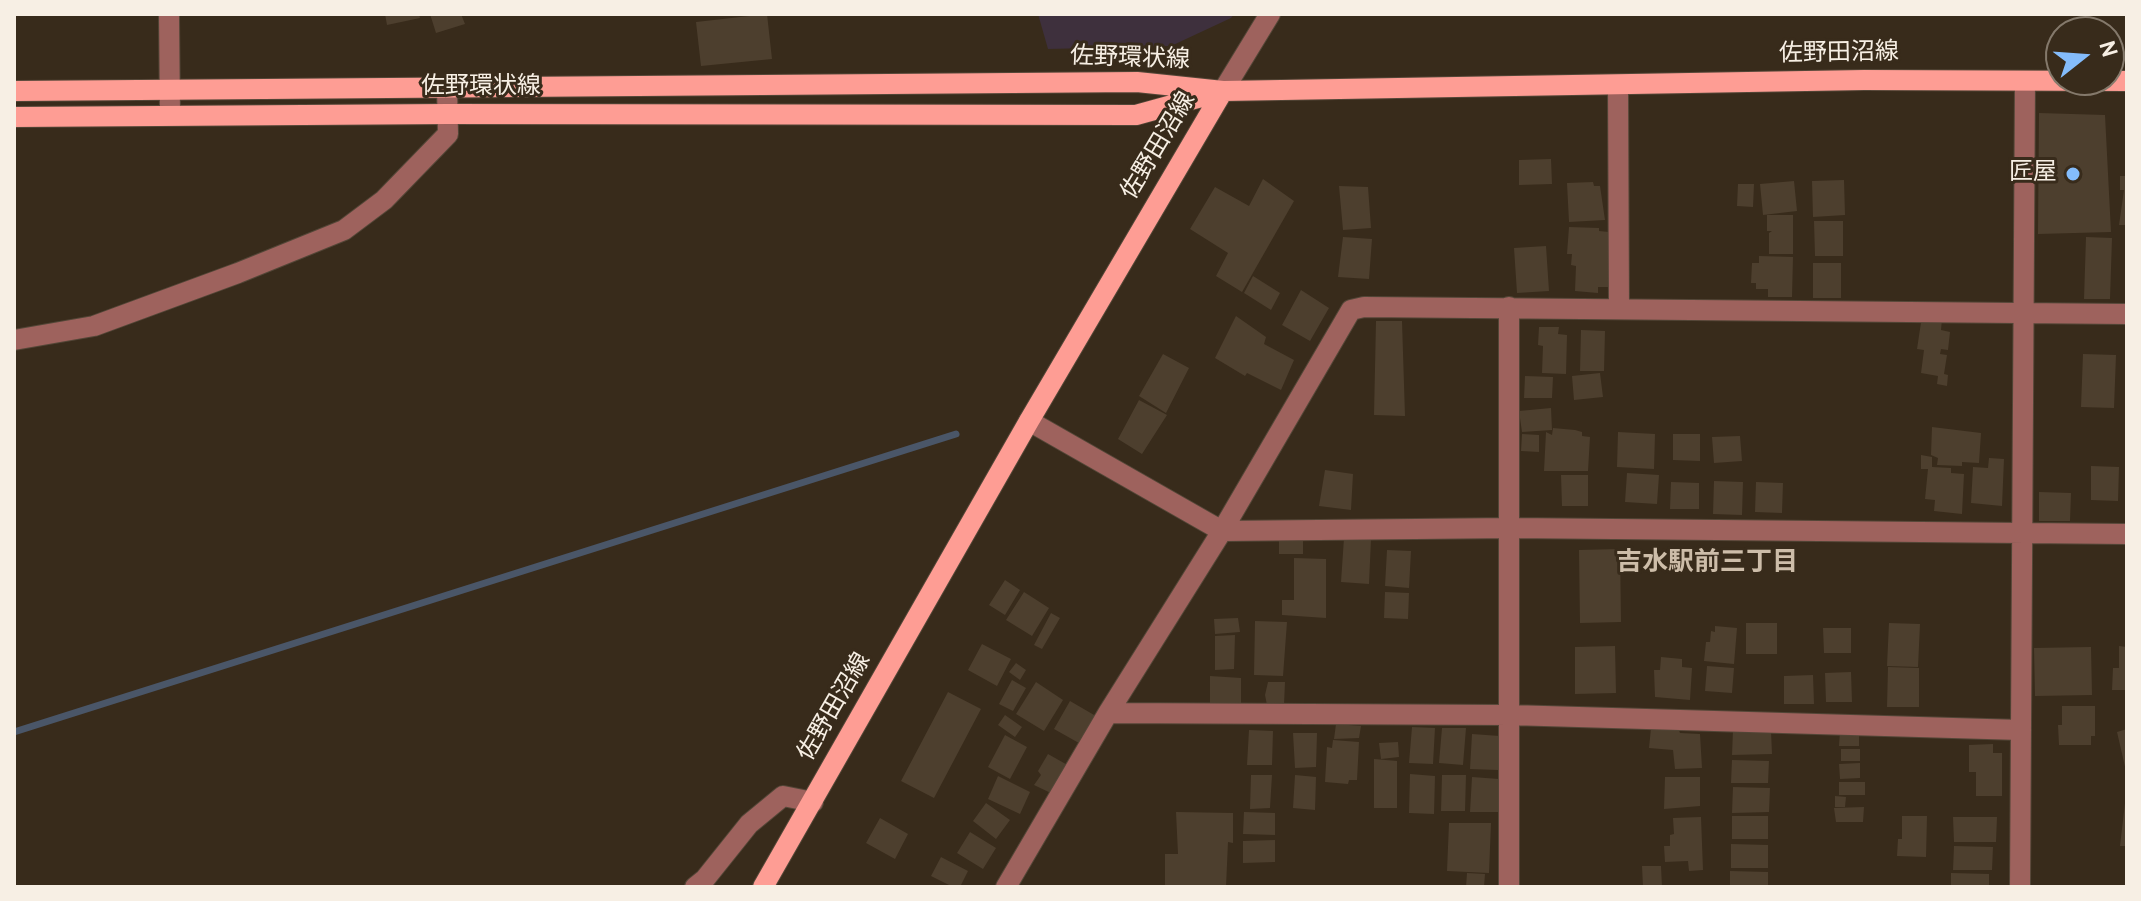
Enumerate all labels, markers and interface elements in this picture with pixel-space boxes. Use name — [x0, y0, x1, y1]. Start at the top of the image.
north arrow — [2045, 16, 2125, 96]
text: N — [2091, 38, 2122, 61]
street label: 佐野田沼線 — [1779, 40, 1899, 70]
street label: 佐野環状線 — [1070, 44, 1190, 76]
street label: 佐野環状線 — [421, 74, 541, 102]
street label: 佐野田沼線 — [1117, 88, 1203, 206]
place label: 匠屋 — [2009, 160, 2057, 188]
marker: 匠屋 — [2064, 165, 2082, 183]
district label: 吉水駅前三丁目 — [1616, 549, 1798, 581]
street label: 佐野田沼線 — [794, 649, 878, 767]

